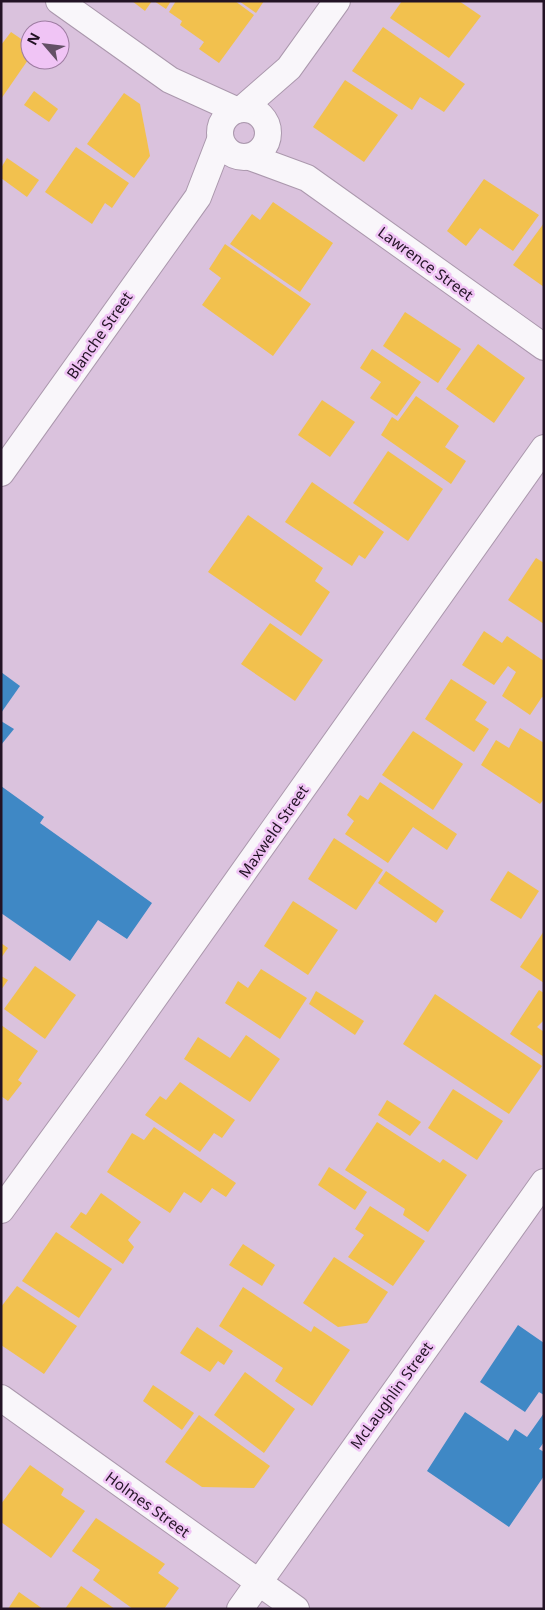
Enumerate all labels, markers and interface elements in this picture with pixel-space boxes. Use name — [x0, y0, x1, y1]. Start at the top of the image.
north arrow — [20, 20, 70, 70]
text: N — [22, 29, 44, 48]
street label: Lawrence Street — [374, 222, 478, 305]
street label: Blanche Street — [62, 287, 137, 383]
street label: Maxweld Street — [234, 780, 313, 881]
street label: McLaughlin Street — [345, 1337, 437, 1453]
street label: Holmes Street — [102, 1467, 195, 1542]

